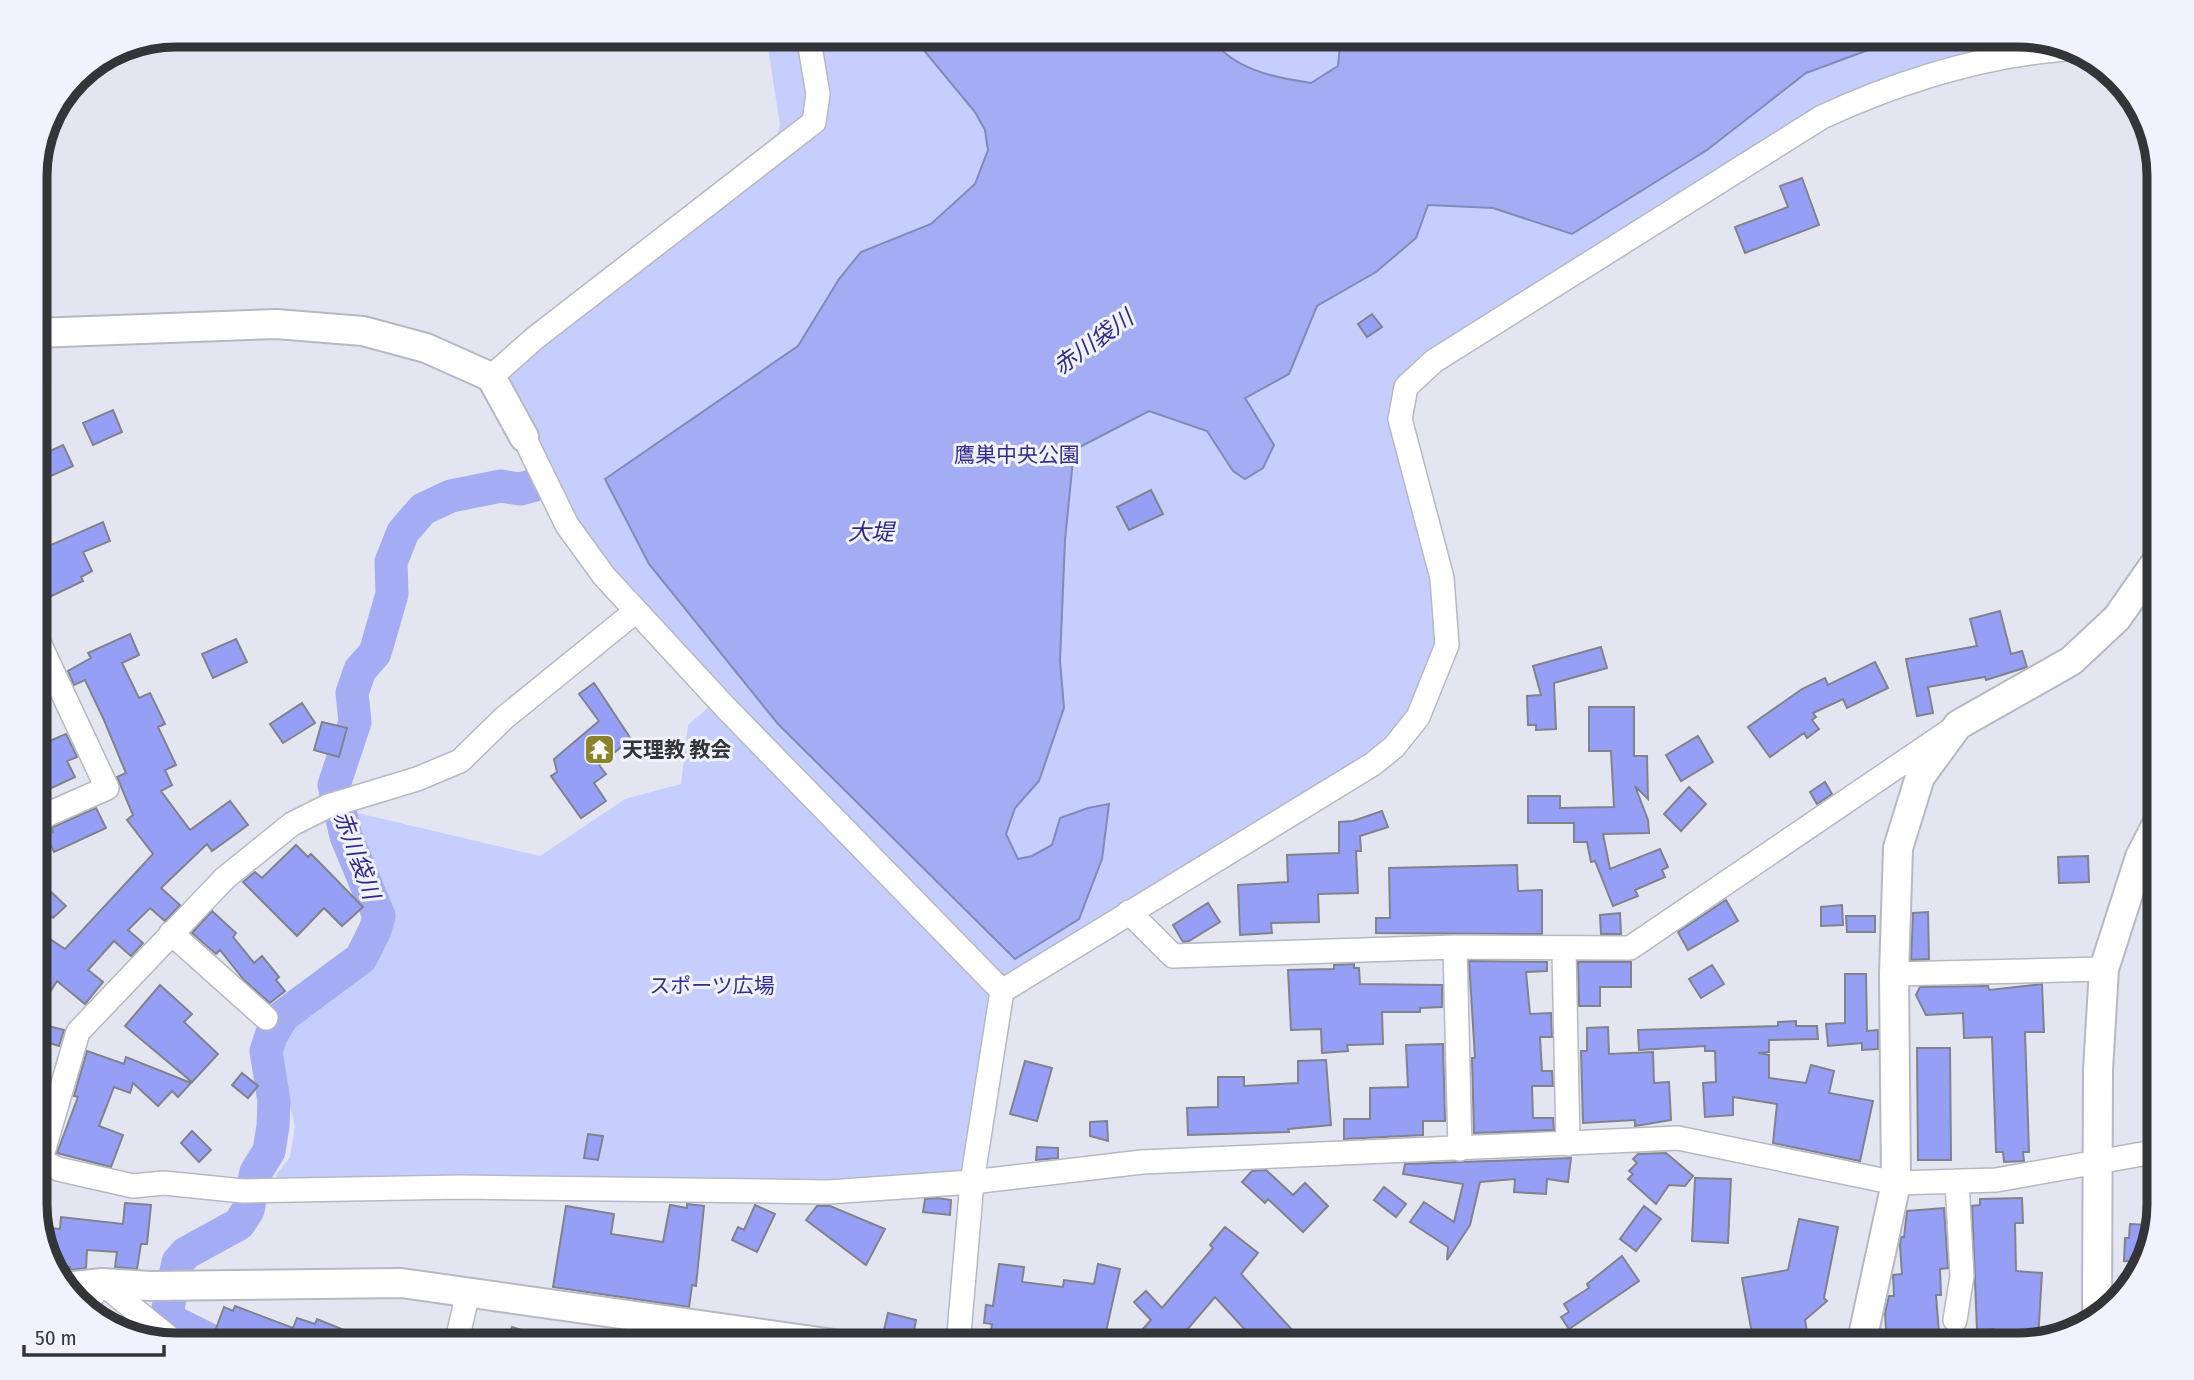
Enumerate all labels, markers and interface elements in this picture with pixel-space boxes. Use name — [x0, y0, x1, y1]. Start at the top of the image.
water label: 赤川袋川 — [1048, 302, 1141, 380]
park label: 鷹巣中央公園 — [954, 442, 1080, 468]
water label: 大堤 — [848, 518, 897, 546]
temple icon: 天理教 教会 — [582, 733, 616, 767]
place label: 天理教 教会 — [622, 737, 731, 763]
water label: 赤川袋川 — [328, 807, 387, 906]
park label: スポーツ広場 — [649, 973, 775, 999]
scale bar — [24, 1314, 164, 1358]
text: 50 m — [35, 1325, 77, 1351]

